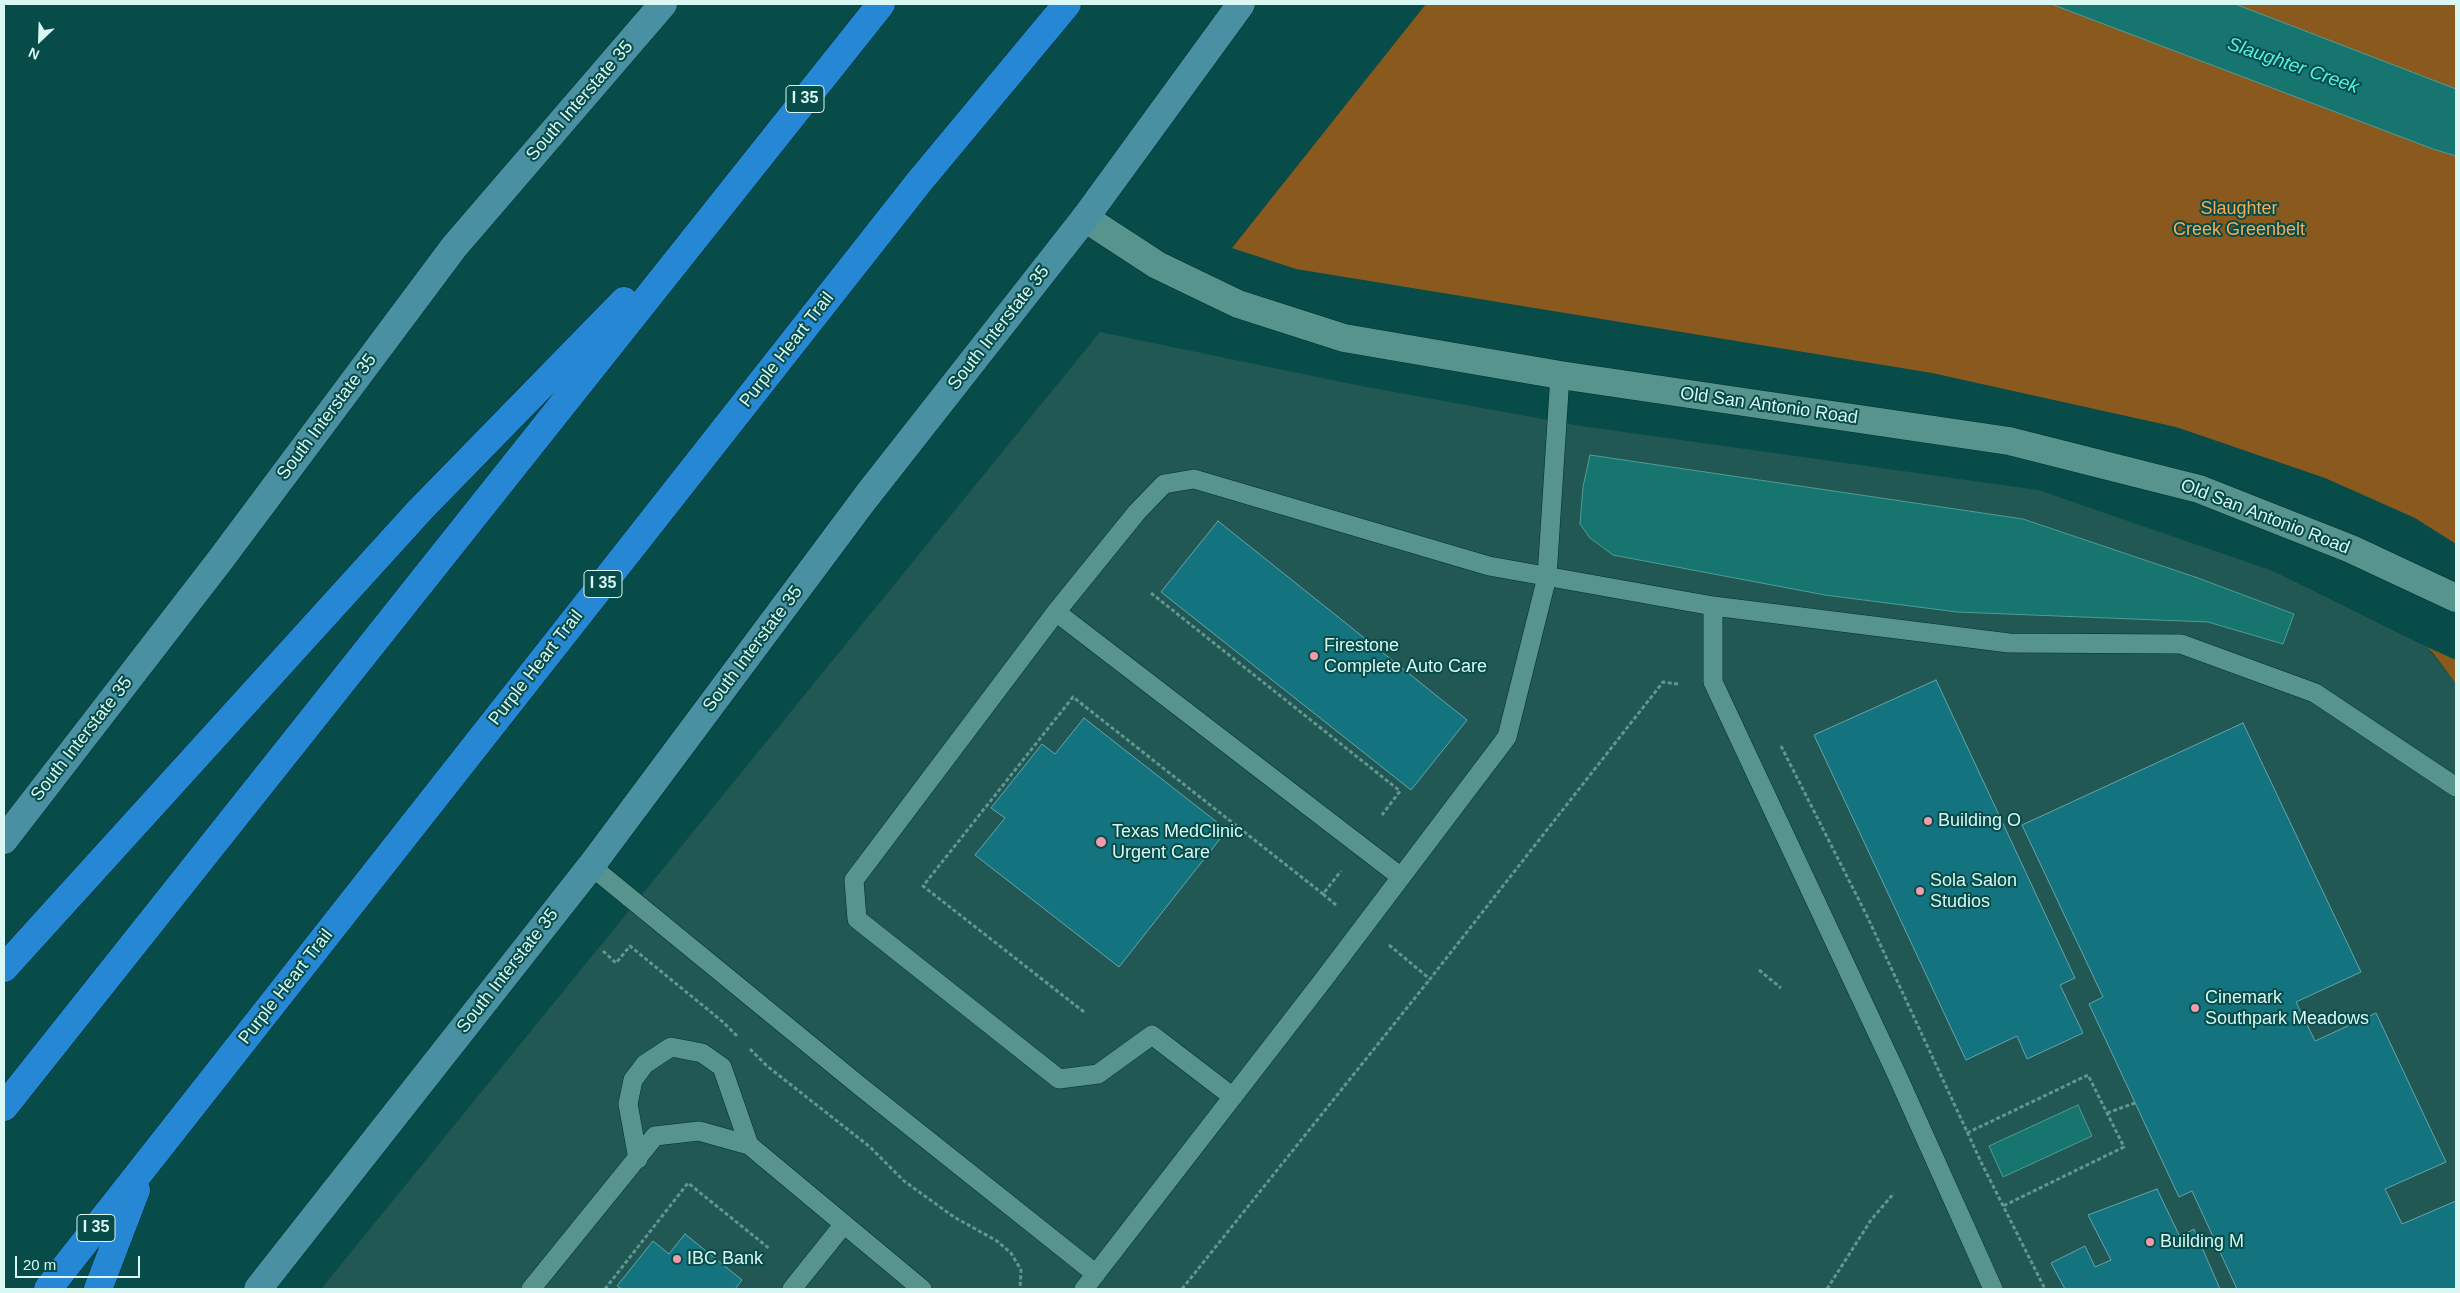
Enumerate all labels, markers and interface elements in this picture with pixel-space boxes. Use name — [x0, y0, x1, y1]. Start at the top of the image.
north arrow — [15, 15, 65, 65]
water label: Slaughter Creek — [2224, 33, 2362, 99]
street label: South Interstate 35 — [522, 37, 638, 165]
text: N — [26, 44, 42, 63]
road number: I 35 — [786, 86, 824, 112]
park label: Slaughter Creek Greenbelt — [2173, 198, 2305, 240]
street label: South Interstate 35 — [944, 261, 1054, 395]
street label: Purple Heart Trail — [735, 288, 839, 412]
street label: South Interstate 35 — [273, 350, 381, 484]
street label: Old San Antonio Road — [1679, 383, 1859, 429]
street label: Old San Antonio Road — [2178, 475, 2352, 559]
road number: I 35 — [584, 570, 622, 598]
street label: South Interstate 35 — [699, 582, 807, 716]
street label: Purple Heart Trail — [484, 606, 588, 730]
place label: Firestone Complete Auto Care — [1324, 635, 1487, 678]
marker: Firestone Complete Auto Care — [1308, 650, 1320, 662]
street label: South Interstate 35 — [27, 672, 137, 806]
place label: Building O — [1938, 810, 2021, 832]
marker: Building O — [1922, 815, 1934, 827]
place label: Texas MedClinic Urgent Care — [1112, 821, 1243, 864]
marker: Texas MedClinic Urgent Care — [1094, 835, 1108, 849]
place label: Sola Salon Studios — [1930, 870, 2017, 912]
marker: Sola Salon Studios — [1914, 885, 1926, 897]
street label: South Interstate 35 — [453, 904, 563, 1038]
street label: Purple Heart Trail — [234, 925, 338, 1049]
place label: Cinemark Southpark Meadows — [2205, 987, 2369, 1030]
marker: Cinemark Southpark Meadows — [2189, 1002, 2201, 1014]
road number: I 35 — [77, 1214, 115, 1242]
place label: Building M — [2160, 1231, 2244, 1253]
marker: Building M — [2144, 1236, 2156, 1248]
scale bar — [18, 1246, 142, 1278]
place label: IBC Bank — [687, 1248, 763, 1270]
marker: IBC Bank — [671, 1253, 683, 1265]
text: 20 m — [23, 1256, 56, 1273]

